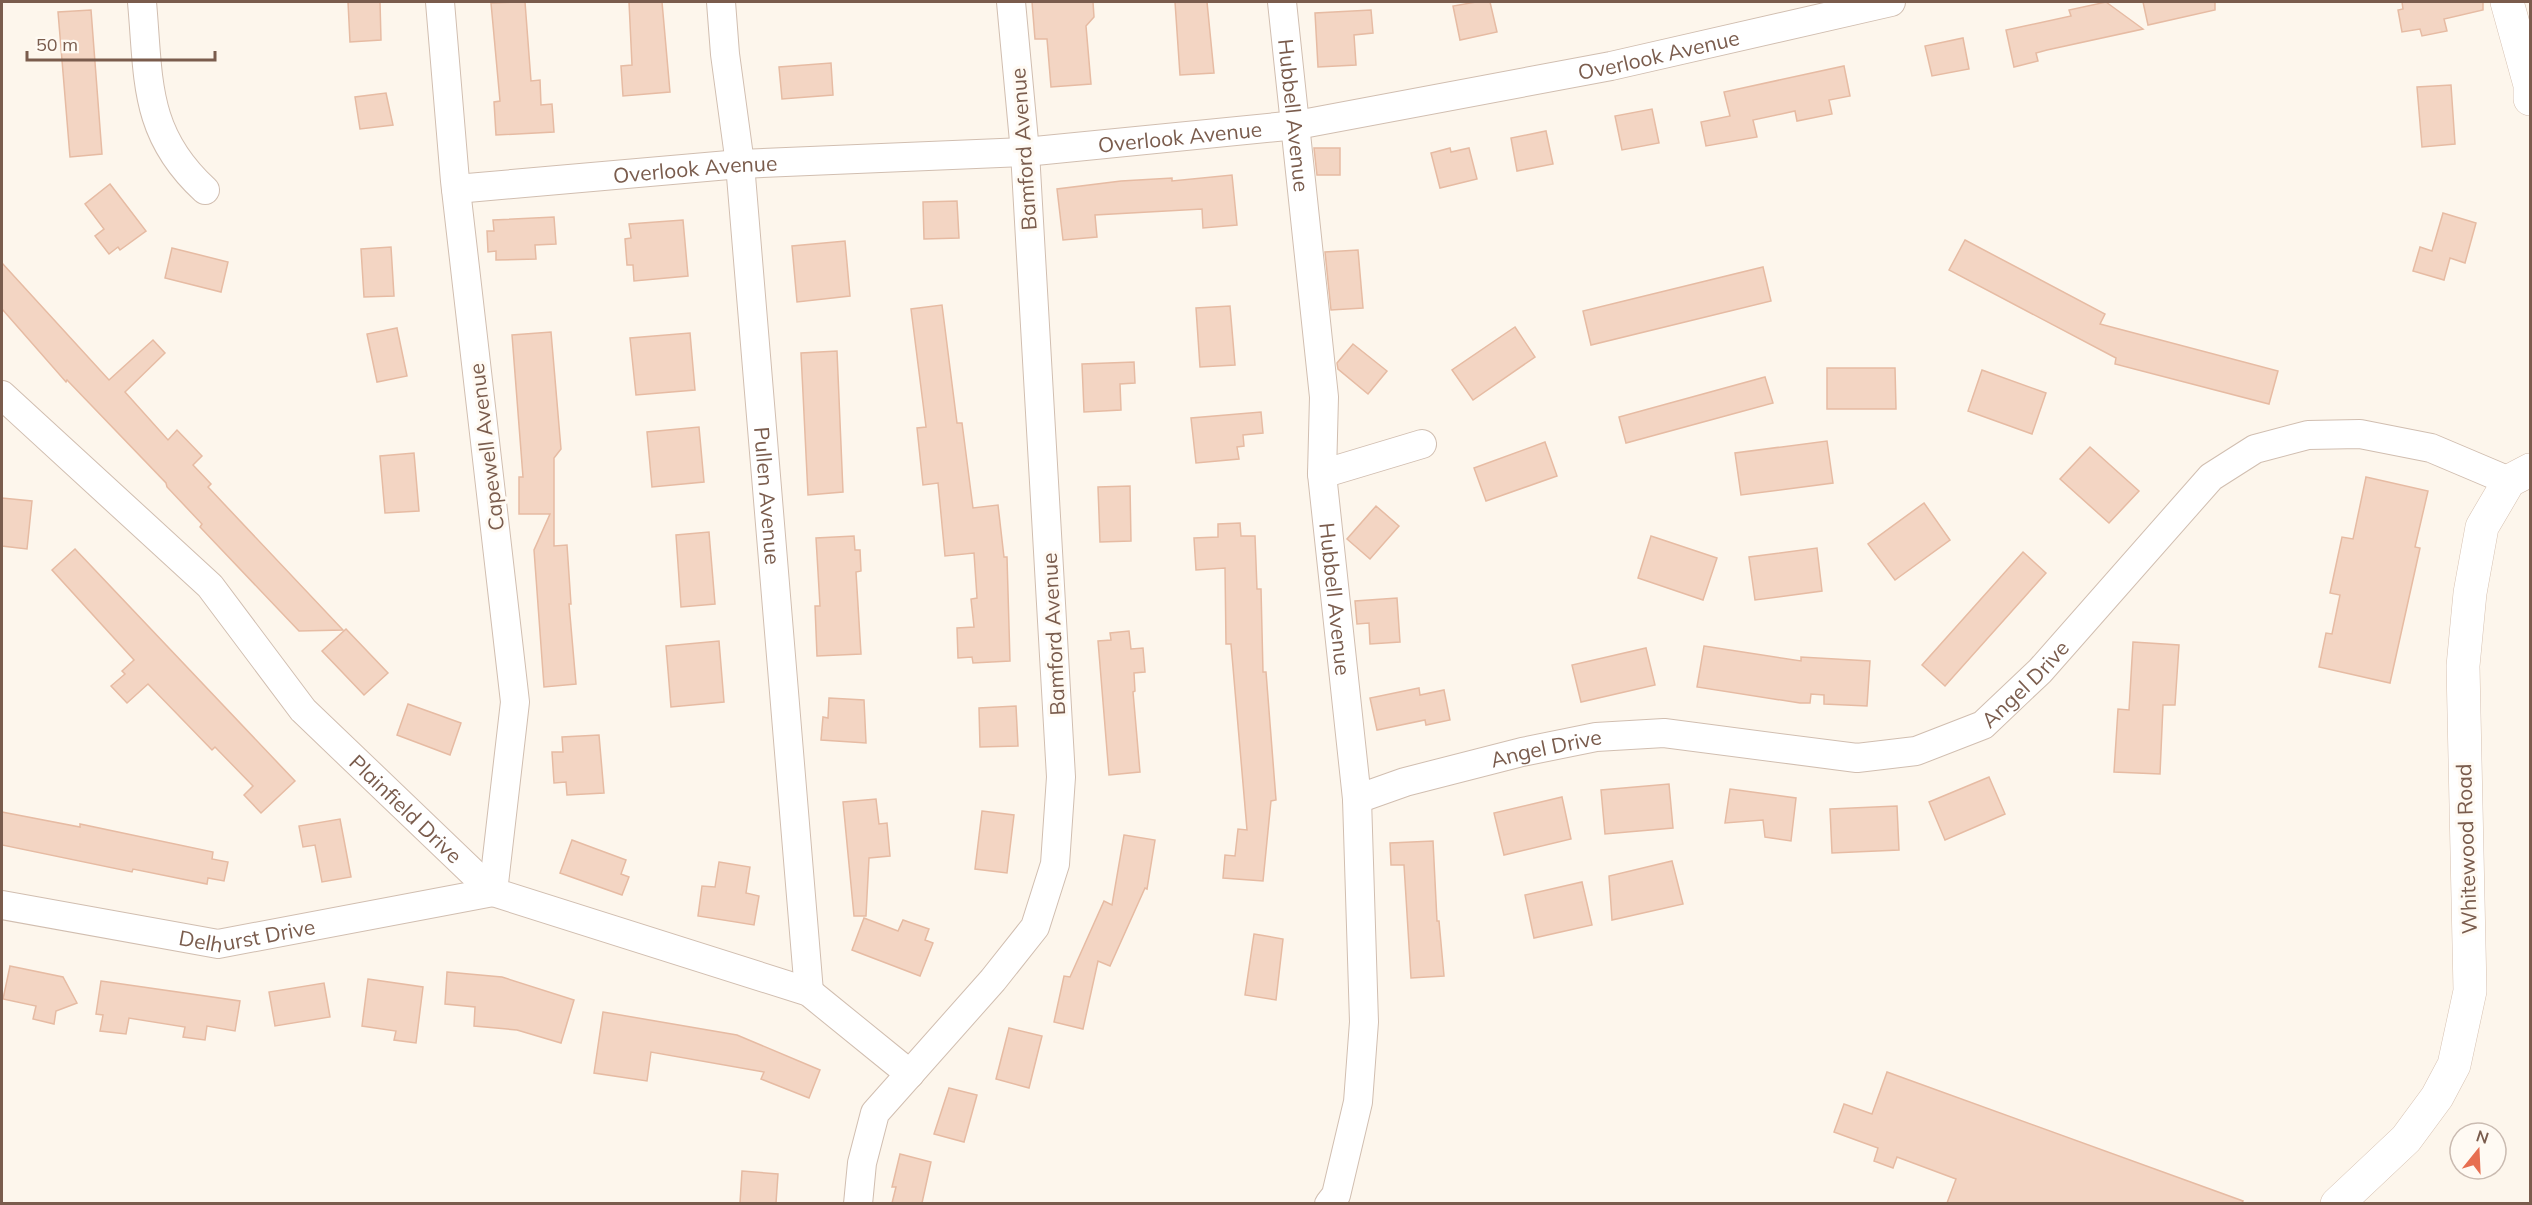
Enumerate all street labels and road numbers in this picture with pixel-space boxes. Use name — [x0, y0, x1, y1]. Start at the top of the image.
street label: Overlook Avenue — [1576, 24, 1742, 85]
street label: Hubbell Avenue — [1273, 38, 1315, 193]
street label: Bamford Avenue — [1004, 67, 1042, 231]
street label: Overlook Avenue — [1097, 116, 1263, 158]
street label: Overlook Avenue — [612, 149, 778, 188]
street label: Capewell Avenue — [463, 362, 509, 532]
street label: Pullen Avenue — [749, 426, 786, 566]
street label: Hubbell Avenue — [1314, 521, 1357, 677]
street label: Bamford Avenue — [1036, 552, 1070, 716]
street label: Angel Drive — [1976, 635, 2074, 733]
street label: Angel Drive — [1488, 723, 1604, 773]
street label: Plainfield Drive — [344, 749, 468, 869]
street label: Whitewood Road — [2450, 763, 2482, 935]
street label: Delhurst Drive — [177, 913, 317, 958]

